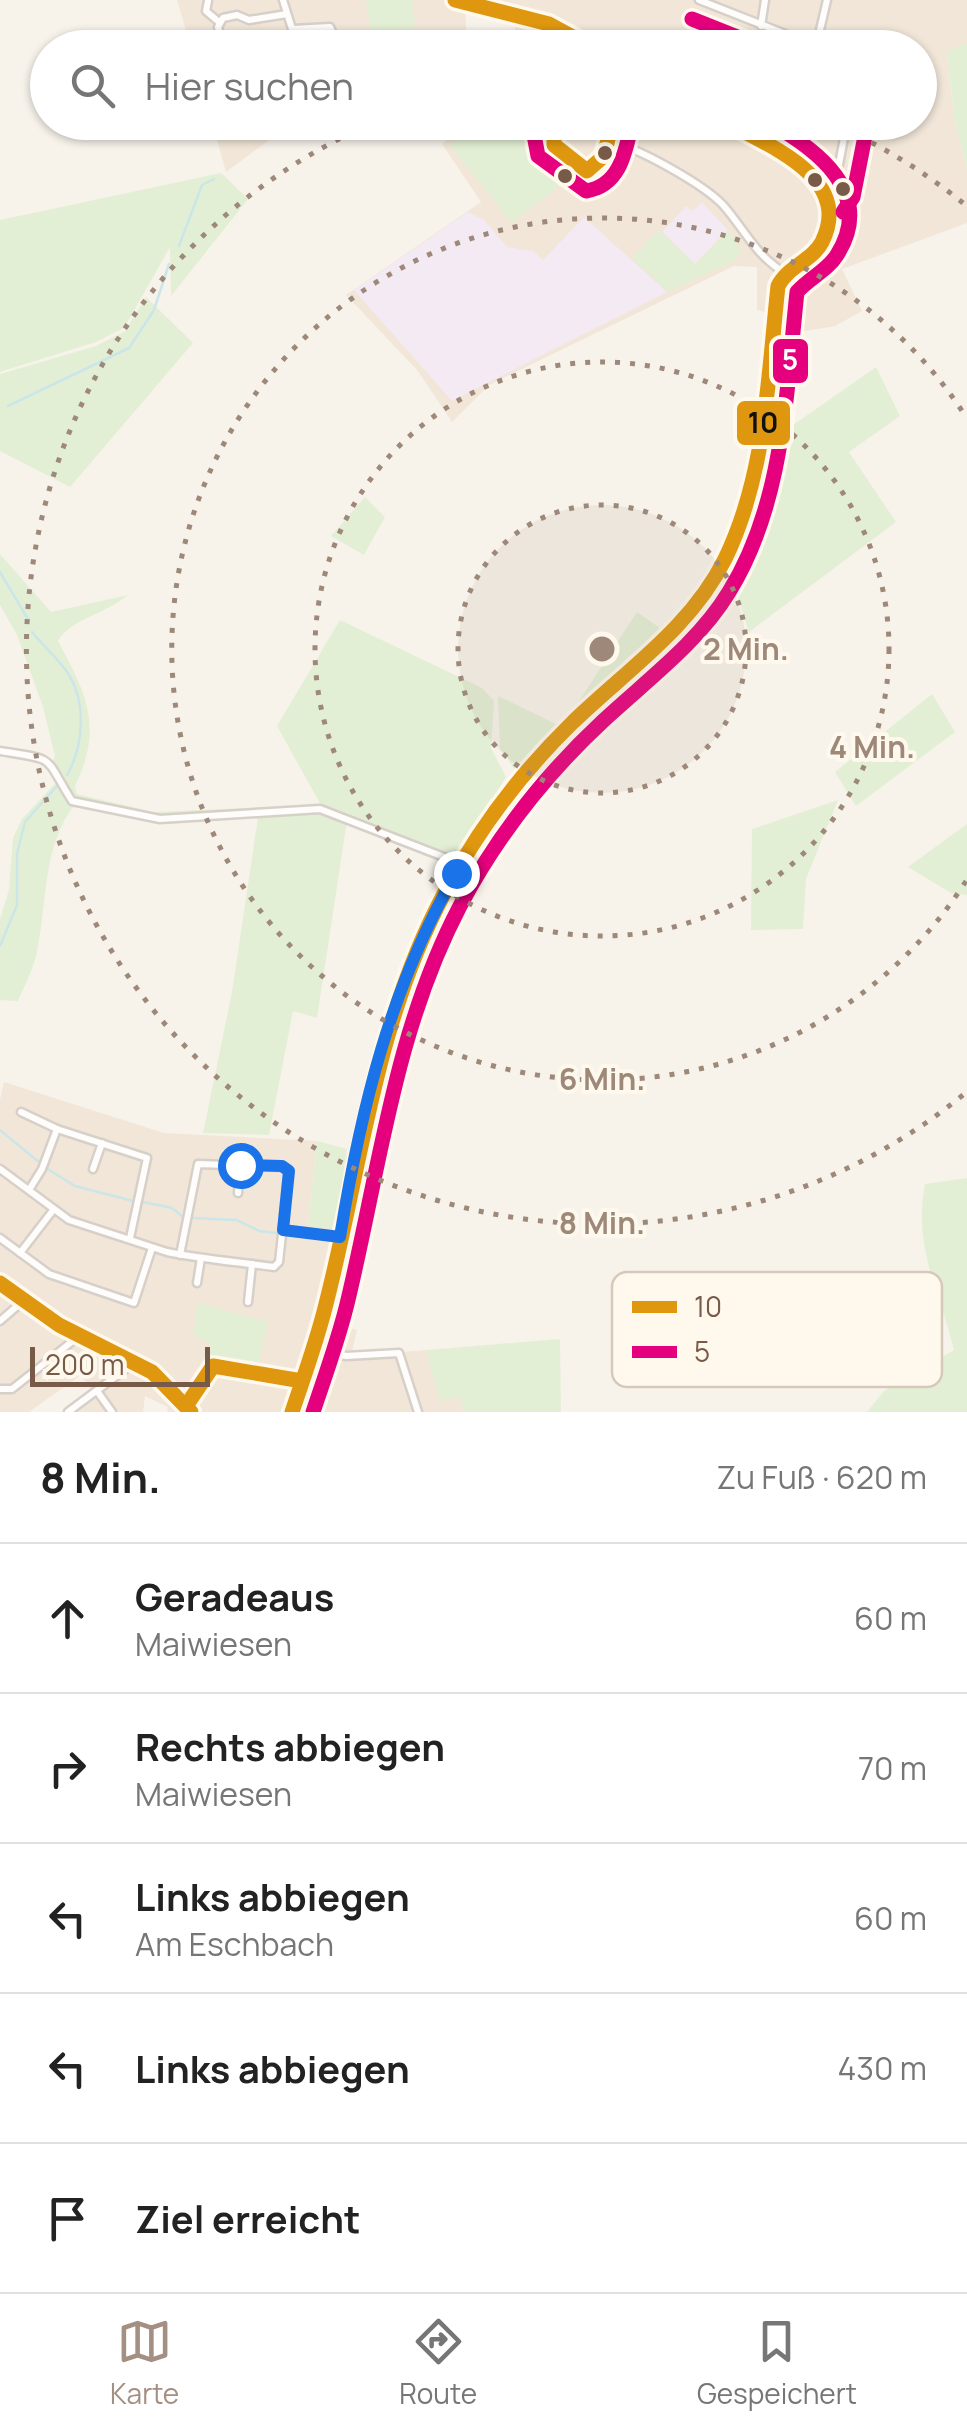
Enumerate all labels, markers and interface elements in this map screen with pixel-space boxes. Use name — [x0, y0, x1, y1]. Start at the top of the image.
search box — [30, 30, 937, 140]
icon: search — [65, 58, 120, 113]
text: Hier suchen — [145, 59, 354, 111]
unlabelled marker — [595, 143, 615, 163]
unlabelled marker — [555, 166, 575, 186]
unlabelled marker — [805, 170, 825, 190]
unlabelled marker — [833, 179, 853, 199]
line badge: 5 — [771, 337, 810, 385]
text: 5 — [782, 340, 798, 378]
line badge: 10 — [735, 399, 792, 447]
text: 10 — [748, 403, 778, 441]
text: 2 Min. — [703, 628, 789, 669]
centre of rings — [584, 631, 620, 667]
text: 4 Min. — [829, 726, 915, 767]
route end — [434, 851, 480, 897]
text: 6 Min. — [559, 1058, 645, 1099]
route start — [218, 1143, 264, 1189]
text: 8 Min. — [559, 1202, 645, 1243]
legend — [612, 1272, 942, 1387]
text: 10 — [694, 1287, 722, 1325]
text: 5 — [694, 1332, 710, 1370]
scale bar — [30, 1342, 210, 1386]
text: 200 m — [45, 1345, 124, 1383]
text: 8 Min. — [40, 1448, 161, 1506]
text: Zu Fuß · 620 m — [716, 1455, 927, 1499]
text: Geradeaus — [135, 1570, 334, 1622]
icon: ahead — [40, 1591, 95, 1646]
text: 60 m — [854, 1596, 927, 1640]
text: Maiwiesen — [135, 1622, 292, 1666]
text: Rechts abbiegen — [135, 1720, 445, 1772]
icon: right — [40, 1741, 95, 1796]
text: 70 m — [858, 1746, 927, 1790]
text: Maiwiesen — [135, 1772, 292, 1816]
text: Links abbiegen — [135, 1870, 410, 1922]
icon: left — [40, 1891, 95, 1946]
text: 60 m — [854, 1896, 927, 1940]
text: Am Eschbach — [135, 1922, 334, 1966]
icon: left — [40, 2041, 95, 2096]
text: Links abbiegen — [135, 2042, 410, 2094]
text: 430 m — [837, 2046, 927, 2090]
icon: arrive — [40, 2191, 95, 2246]
text: Ziel erreicht — [135, 2192, 360, 2244]
tab: Karte — [110, 2314, 179, 2412]
tab: Route — [399, 2314, 477, 2412]
tab: Gespeichert — [697, 2314, 857, 2412]

